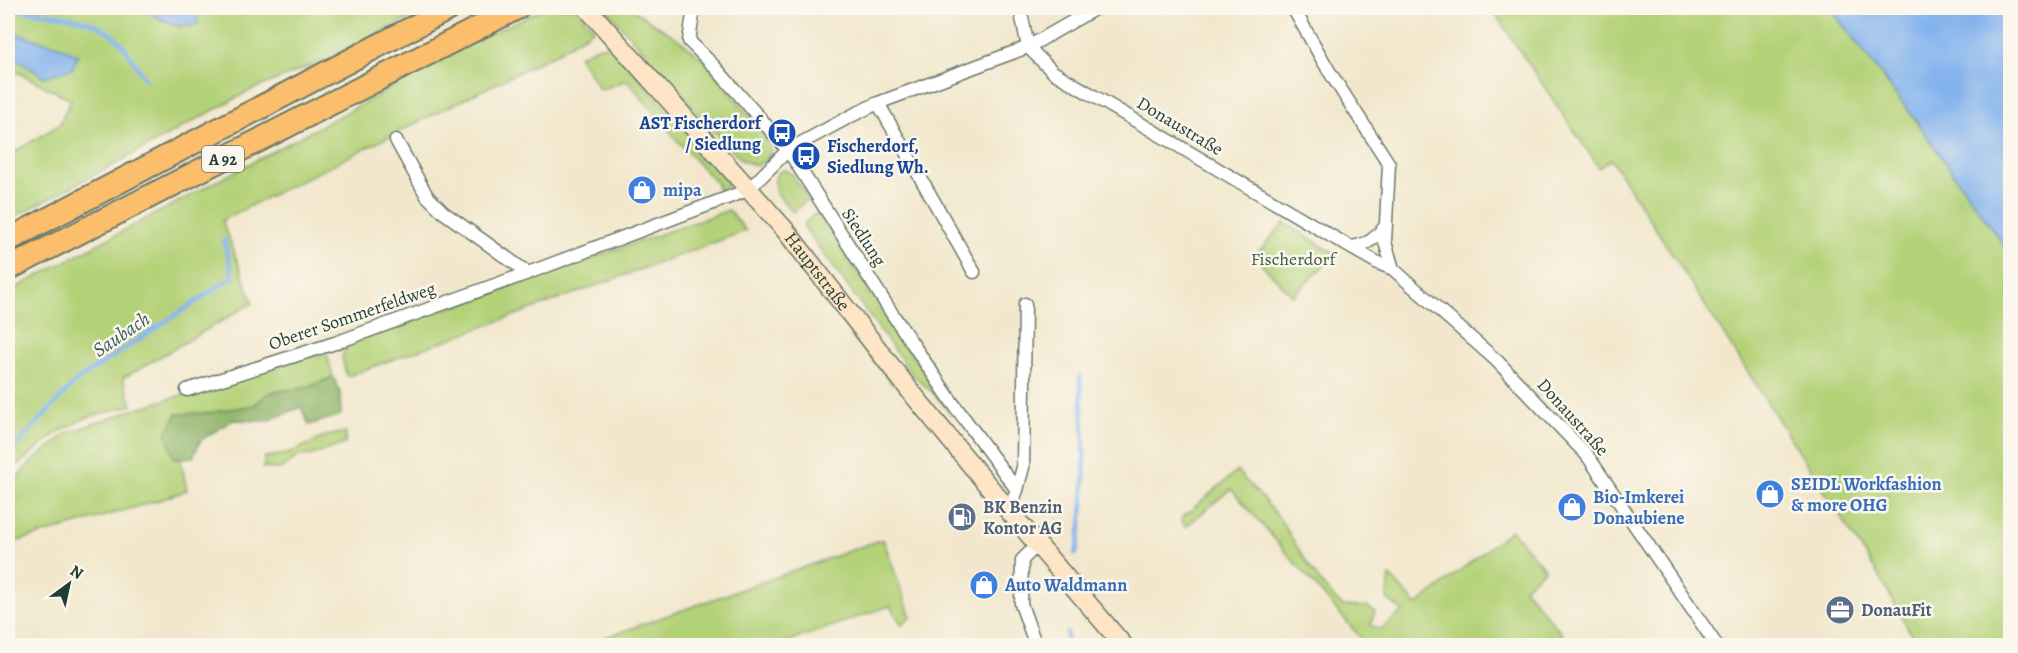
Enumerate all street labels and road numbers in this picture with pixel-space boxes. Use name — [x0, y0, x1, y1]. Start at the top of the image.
street label: Donaustraße — [1132, 91, 1228, 161]
road number: A 92 — [202, 146, 244, 172]
street label: Siedlung — [836, 203, 892, 271]
street label: Hauptstraße — [779, 227, 856, 316]
street label: Oberer Sommerfeldweg — [265, 276, 439, 356]
street label: Donaustraße — [1532, 373, 1614, 461]

